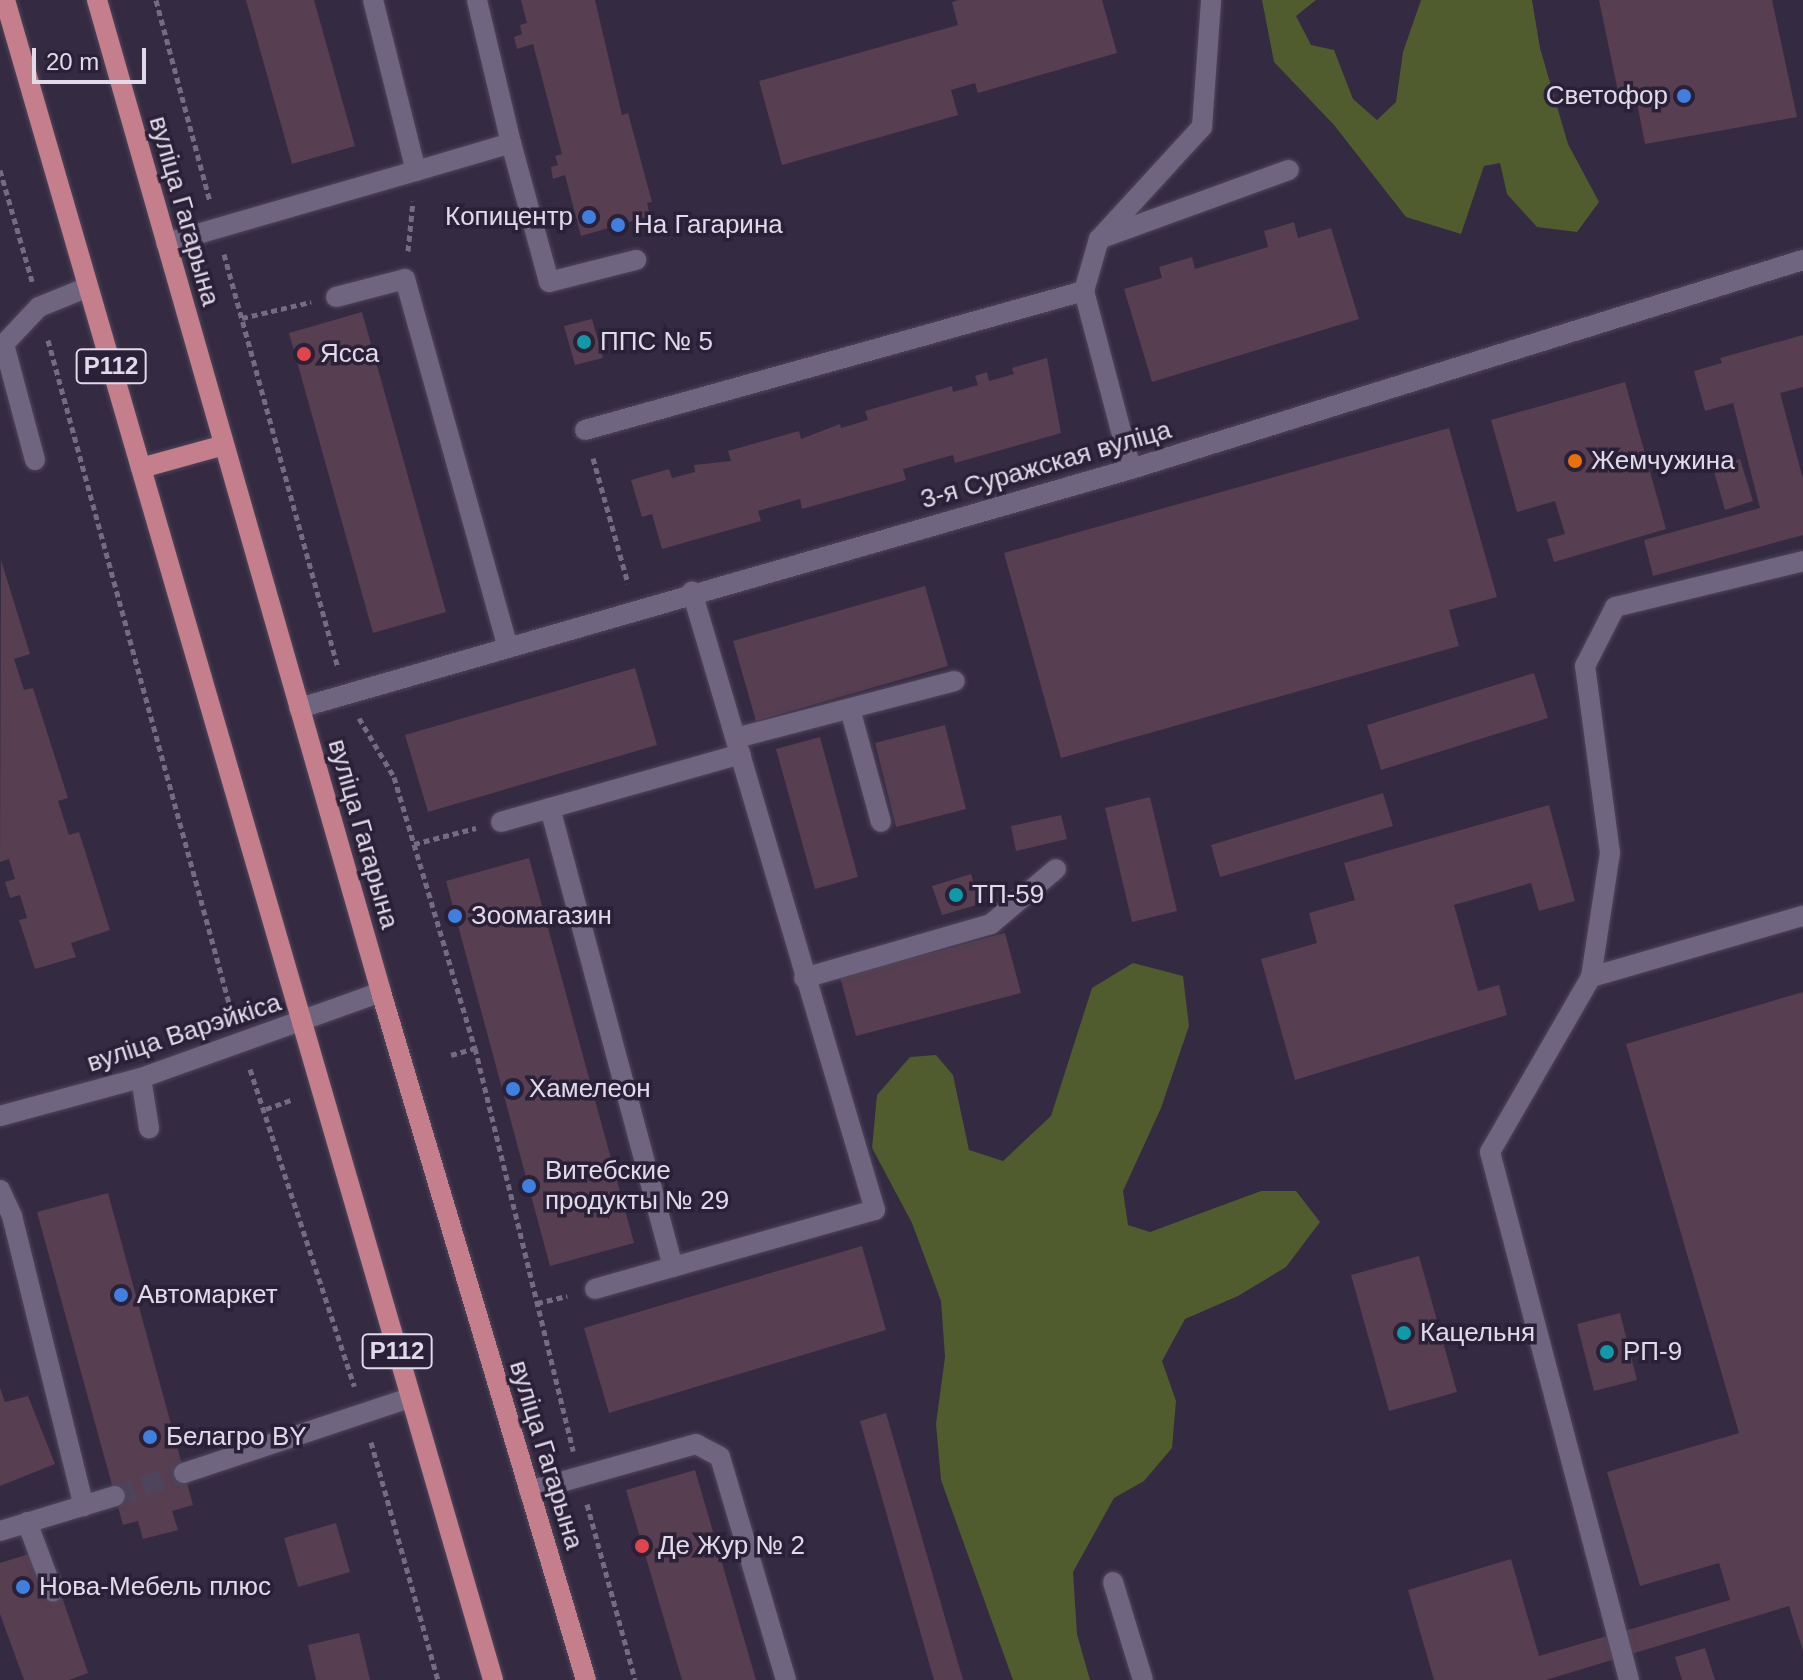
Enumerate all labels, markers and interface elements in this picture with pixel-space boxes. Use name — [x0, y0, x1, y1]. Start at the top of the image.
scale bar — [36, 32, 150, 82]
text: 20 m — [46, 48, 99, 75]
place label: Светофор — [1546, 80, 1668, 112]
marker: Светофор — [1675, 87, 1693, 105]
street label: вуліца Гагарына — [142, 113, 226, 309]
place label: Копицентр — [445, 201, 573, 233]
marker: Копицентр — [580, 208, 598, 226]
place label: На Гагарина — [634, 209, 783, 241]
marker: На Гагарина — [609, 216, 627, 234]
place label: ППС № 5 — [600, 326, 713, 358]
marker: ППС № 5 — [575, 333, 593, 351]
place label: Ясса — [320, 338, 379, 370]
marker: Ясса — [295, 345, 313, 363]
road number: Р112 — [75, 346, 147, 386]
street label: 3-я Суражская вуліца — [917, 414, 1175, 516]
place label: Жемчужина — [1591, 445, 1735, 477]
marker: Жемчужина — [1566, 452, 1584, 470]
street label: вуліца Гагарына — [321, 736, 405, 932]
place label: ТП-59 — [972, 879, 1044, 911]
marker: ТП-59 — [947, 886, 965, 904]
place label: Зоомагазин — [471, 900, 612, 932]
marker: Зоомагазин — [446, 907, 464, 925]
street label: вуліца Варэйкіса — [83, 987, 285, 1079]
place label: Хамелеон — [529, 1073, 651, 1105]
marker: Хамелеон — [504, 1080, 522, 1098]
place label: Витебские продукты № 29 — [545, 1155, 729, 1216]
marker: Витебские продукты № 29 — [520, 1177, 538, 1195]
place label: Автомаркет — [137, 1279, 278, 1311]
marker: Автомаркет — [112, 1286, 130, 1304]
place label: Кацельня — [1420, 1317, 1535, 1349]
marker: Кацельня — [1395, 1324, 1413, 1342]
road number: Р112 — [361, 1331, 433, 1371]
place label: РП-9 — [1623, 1336, 1682, 1368]
marker: РП-9 — [1598, 1343, 1616, 1361]
street label: вуліца Гагарына — [502, 1357, 590, 1553]
place label: Белагро BY — [166, 1421, 307, 1453]
marker: Белагро BY — [141, 1428, 159, 1446]
place label: Де Жур № 2 — [658, 1530, 805, 1562]
marker: Де Жур № 2 — [633, 1537, 651, 1555]
place label: Нова-Мебель плюс — [39, 1571, 271, 1603]
marker: Нова-Мебель плюс — [14, 1578, 32, 1596]

